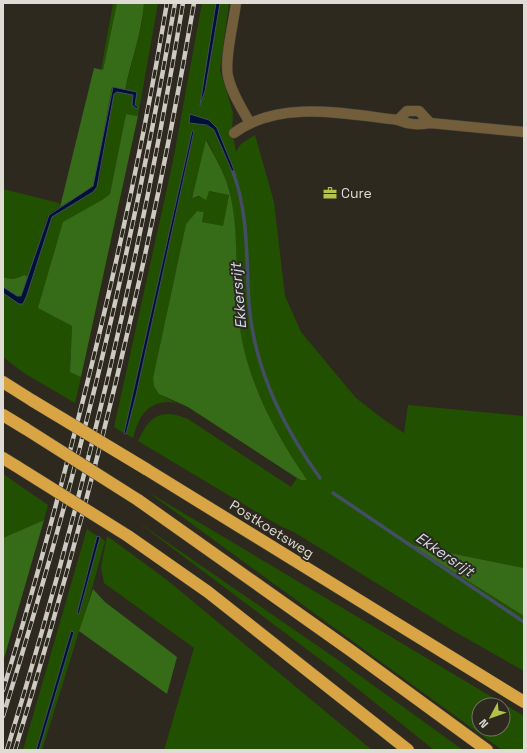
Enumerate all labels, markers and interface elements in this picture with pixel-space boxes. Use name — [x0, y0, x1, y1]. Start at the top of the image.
place label: Cure — [341, 184, 372, 202]
office icon: Cure — [322, 185, 338, 201]
water label: Ekkersrijt — [225, 260, 250, 330]
street label: Postkoetsweg — [226, 496, 318, 562]
water label: Ekkersrijt — [412, 528, 480, 582]
north arrow — [471, 697, 511, 737]
text: N — [476, 716, 491, 731]

